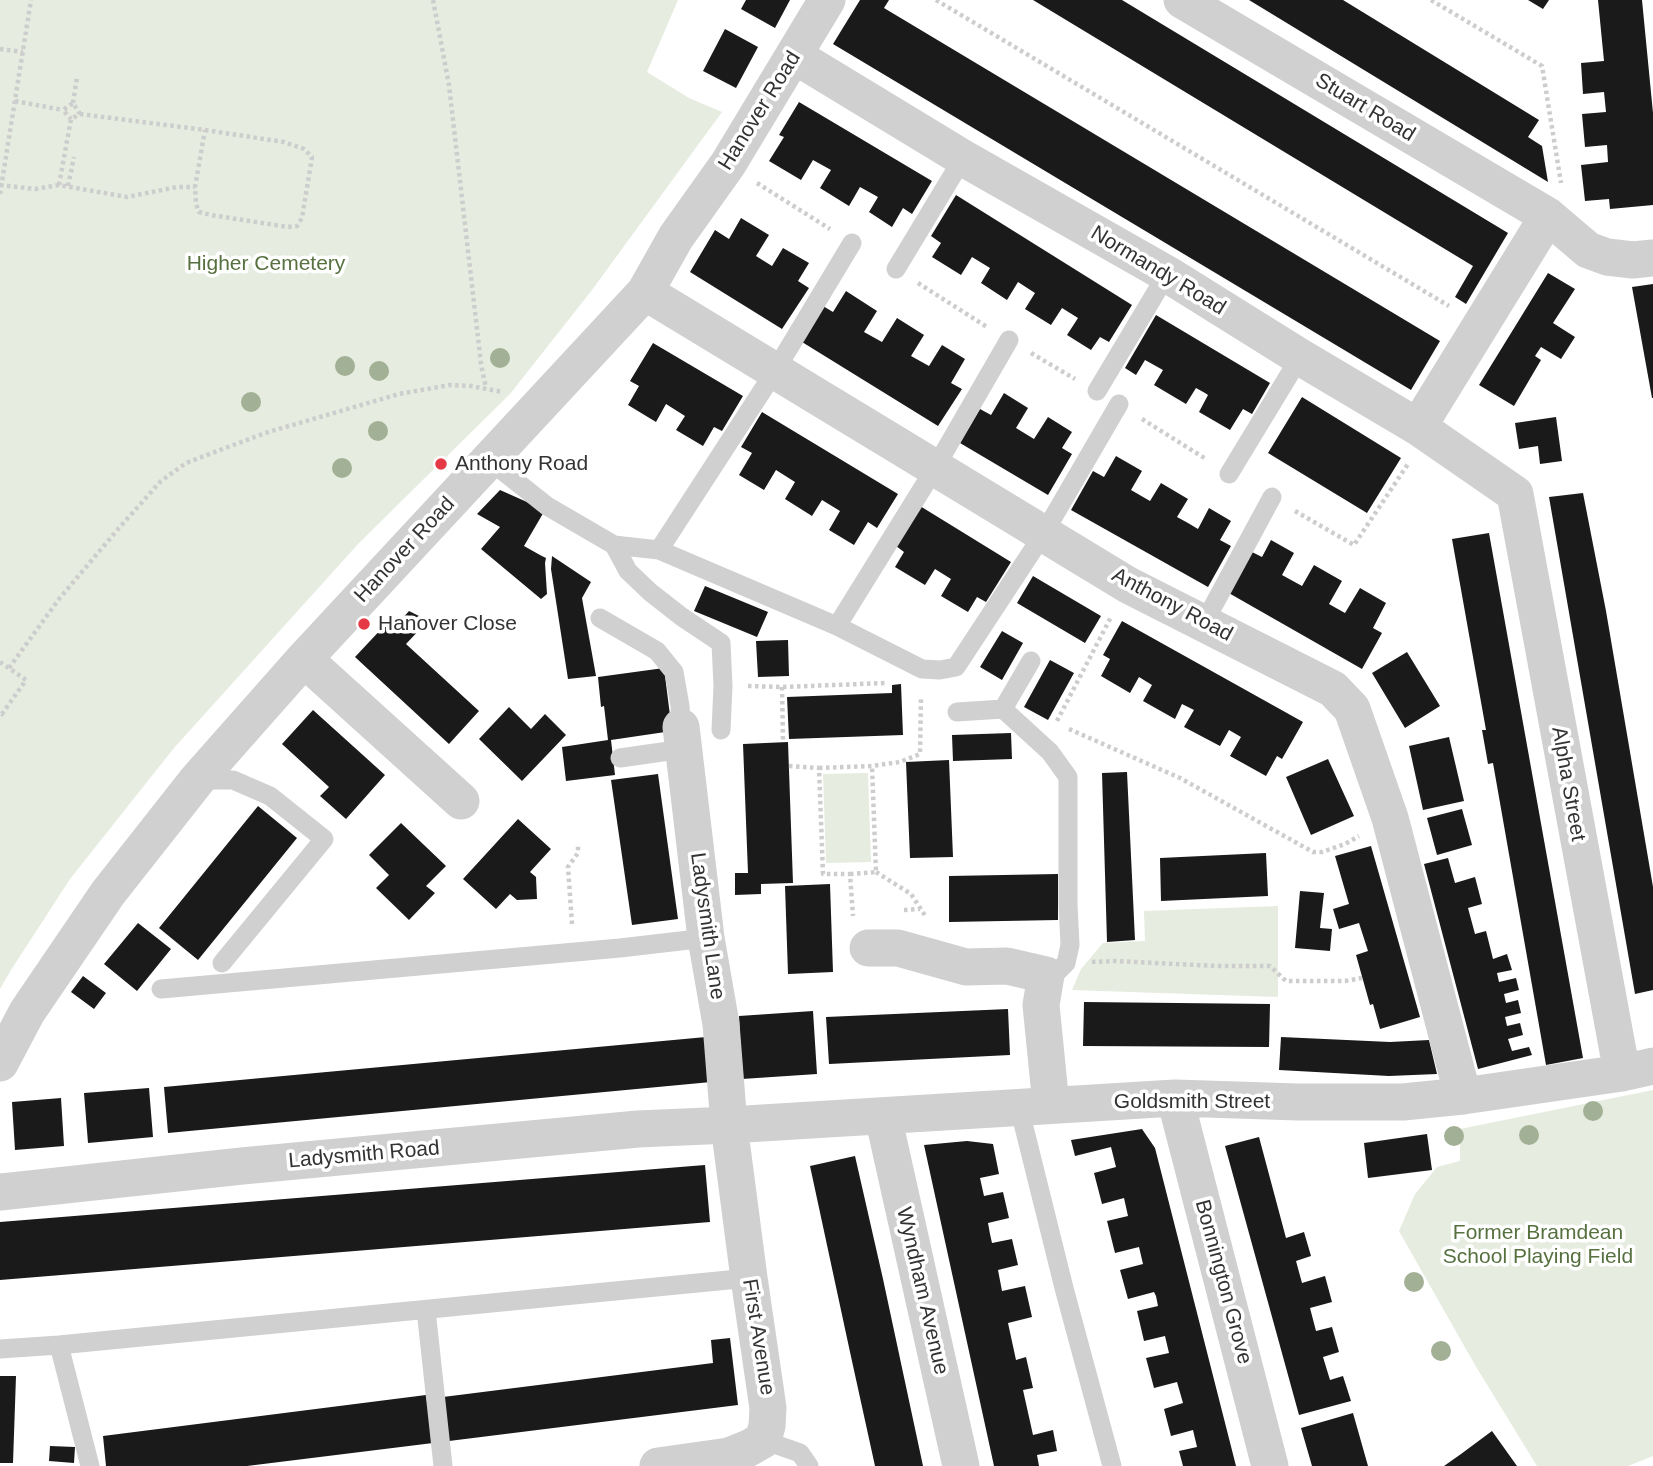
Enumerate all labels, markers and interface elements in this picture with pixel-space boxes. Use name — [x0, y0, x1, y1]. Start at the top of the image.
street label: Hanover Road — [713, 47, 807, 175]
street label: Stuart Road — [1310, 68, 1420, 148]
street label: Normandy Road — [1086, 221, 1230, 321]
park label: Higher Cemetery — [187, 251, 345, 277]
place label: Anthony Road — [455, 451, 588, 477]
marker: Anthony Road — [433, 456, 449, 472]
street label: Hanover Road — [350, 492, 460, 608]
street label: Anthony Road — [1107, 563, 1237, 647]
place label: Hanover Close — [378, 611, 517, 637]
marker: Hanover Close — [356, 616, 372, 632]
street label: Alpha Street — [1546, 725, 1590, 843]
street label: Ladysmith Lane — [684, 851, 730, 1001]
street label: Goldsmith Street — [1114, 1089, 1270, 1115]
street label: Ladysmith Road — [287, 1136, 441, 1174]
street label: Bonnington Grove — [1189, 1197, 1257, 1367]
street label: Wyndham Avenue — [890, 1205, 954, 1377]
park label: Former Bramdean School Playing Field — [1443, 1220, 1633, 1270]
street label: First Avenue — [736, 1277, 780, 1397]

